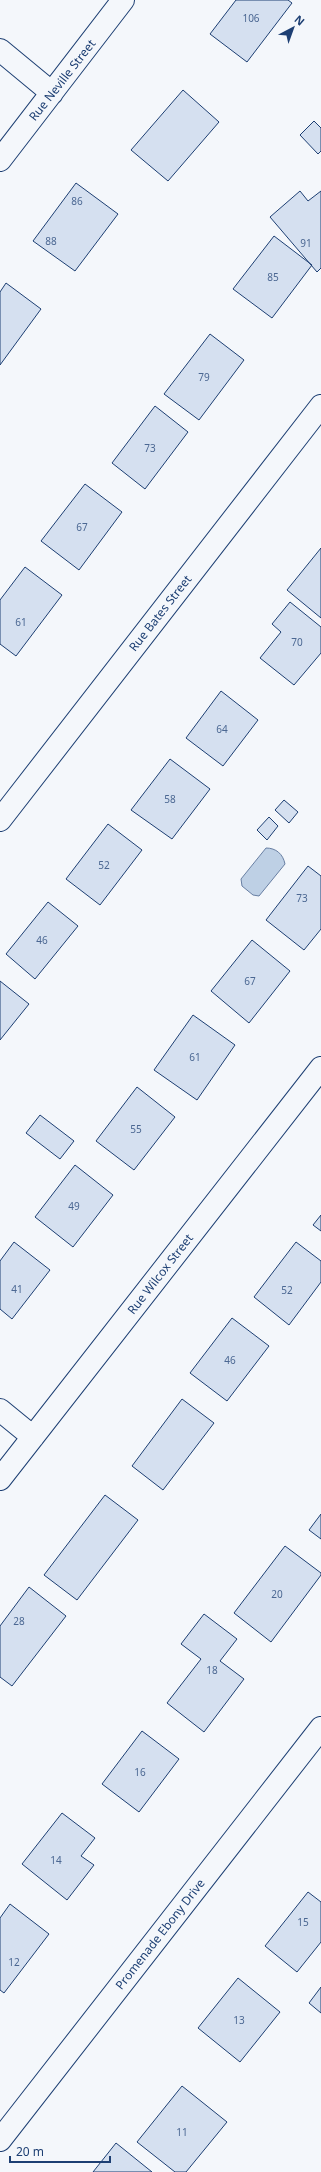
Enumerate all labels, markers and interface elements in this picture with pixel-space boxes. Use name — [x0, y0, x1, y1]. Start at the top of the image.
north arrow — [273, 8, 313, 48]
house number: 106 — [242, 11, 260, 25]
text: N — [292, 11, 308, 29]
street label: Rue Neville Street — [25, 35, 100, 124]
house number: 86 — [71, 194, 83, 208]
house number: 88 — [45, 234, 57, 248]
house number: 91 — [300, 236, 312, 250]
house number: 85 — [267, 270, 279, 284]
house number: 79 — [198, 370, 210, 384]
house number: 73 — [144, 441, 156, 455]
house number: 67 — [76, 520, 88, 534]
street label: Rue Bates Street — [125, 571, 196, 655]
house number: 61 — [15, 615, 27, 629]
house number: 70 — [291, 635, 303, 649]
house number: 64 — [216, 722, 228, 736]
house number: 58 — [164, 792, 176, 806]
house number: 52 — [98, 858, 110, 872]
house number: 73 — [296, 891, 308, 905]
house number: 46 — [36, 933, 48, 947]
house number: 67 — [244, 974, 256, 988]
house number: 61 — [189, 1050, 201, 1064]
house number: 55 — [130, 1122, 142, 1136]
house number: 49 — [68, 1199, 80, 1213]
street label: Rue Wilcox Street — [123, 1230, 197, 1318]
house number: 41 — [11, 1282, 23, 1296]
house number: 52 — [281, 1283, 293, 1297]
house number: 46 — [224, 1353, 236, 1367]
house number: 20 — [271, 1587, 283, 1601]
house number: 28 — [13, 1614, 25, 1628]
house number: 18 — [206, 1663, 218, 1677]
house number: 16 — [134, 1765, 146, 1779]
house number: 14 — [50, 1853, 62, 1867]
street label: Promenade Ebony Drive — [111, 1875, 209, 1993]
house number: 15 — [297, 1915, 309, 1929]
house number: 12 — [8, 1955, 20, 1969]
house number: 13 — [233, 2013, 245, 2027]
house number: 11 — [176, 2125, 188, 2139]
scale bar — [10, 2138, 110, 2164]
text: 20 m — [16, 2143, 44, 2160]

